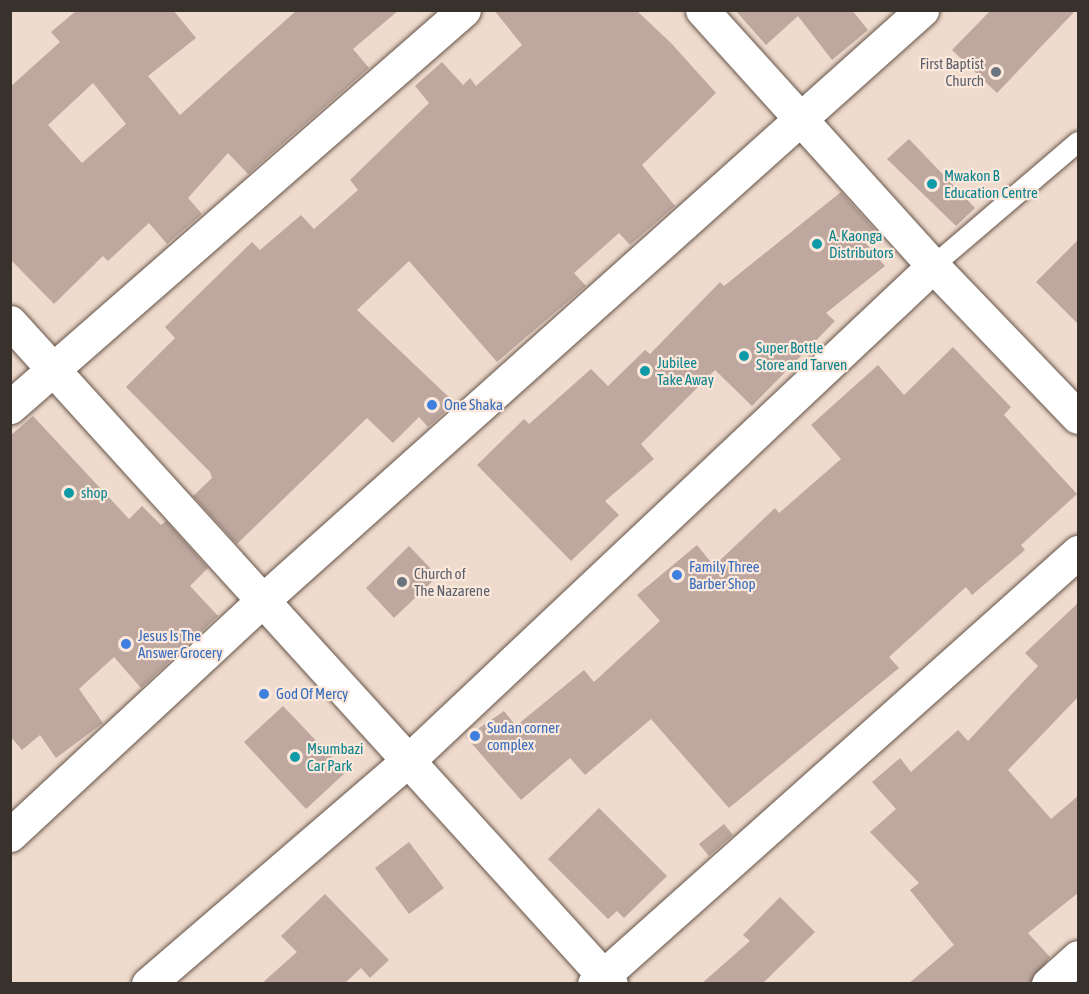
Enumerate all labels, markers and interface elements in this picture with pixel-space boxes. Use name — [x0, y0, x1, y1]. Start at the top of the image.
place label: First Baptist Church — [920, 54, 984, 89]
marker: First Baptist Church — [989, 65, 1003, 79]
place label: Mwakon B Education Centre — [944, 166, 1038, 201]
marker: Mwakon B Education Centre — [925, 177, 939, 191]
place label: A. Kaonga Distributors — [829, 226, 894, 261]
marker: A. Kaonga Distributors — [810, 237, 824, 251]
place label: Super Bottle Store and Tarven — [756, 338, 847, 373]
marker: Super Bottle Store and Tarven — [737, 349, 751, 363]
place label: Jubilee Take Away — [657, 353, 714, 388]
marker: Jubilee Take Away — [638, 364, 652, 378]
place label: One Shaka — [444, 396, 503, 414]
marker: One Shaka — [425, 398, 439, 412]
place label: shop — [81, 484, 108, 502]
marker: shop — [62, 486, 76, 500]
place label: Family Three Barber Shop — [689, 557, 760, 592]
place label: Church of The Nazarene — [414, 564, 490, 599]
marker: Family Three Barber Shop — [670, 568, 684, 582]
marker: Church of The Nazarene — [395, 575, 409, 589]
place label: Jesus Is The Answer Grocery — [138, 626, 222, 661]
marker: Jesus Is The Answer Grocery — [119, 637, 133, 651]
place label: God Of Mercy — [276, 685, 348, 703]
marker: God Of Mercy — [257, 687, 271, 701]
place label: Sudan corner complex — [487, 718, 559, 753]
marker: Sudan corner complex — [468, 729, 482, 743]
place label: Msumbazi Car Park — [307, 739, 363, 774]
marker: Msumbazi Car Park — [288, 750, 302, 764]

